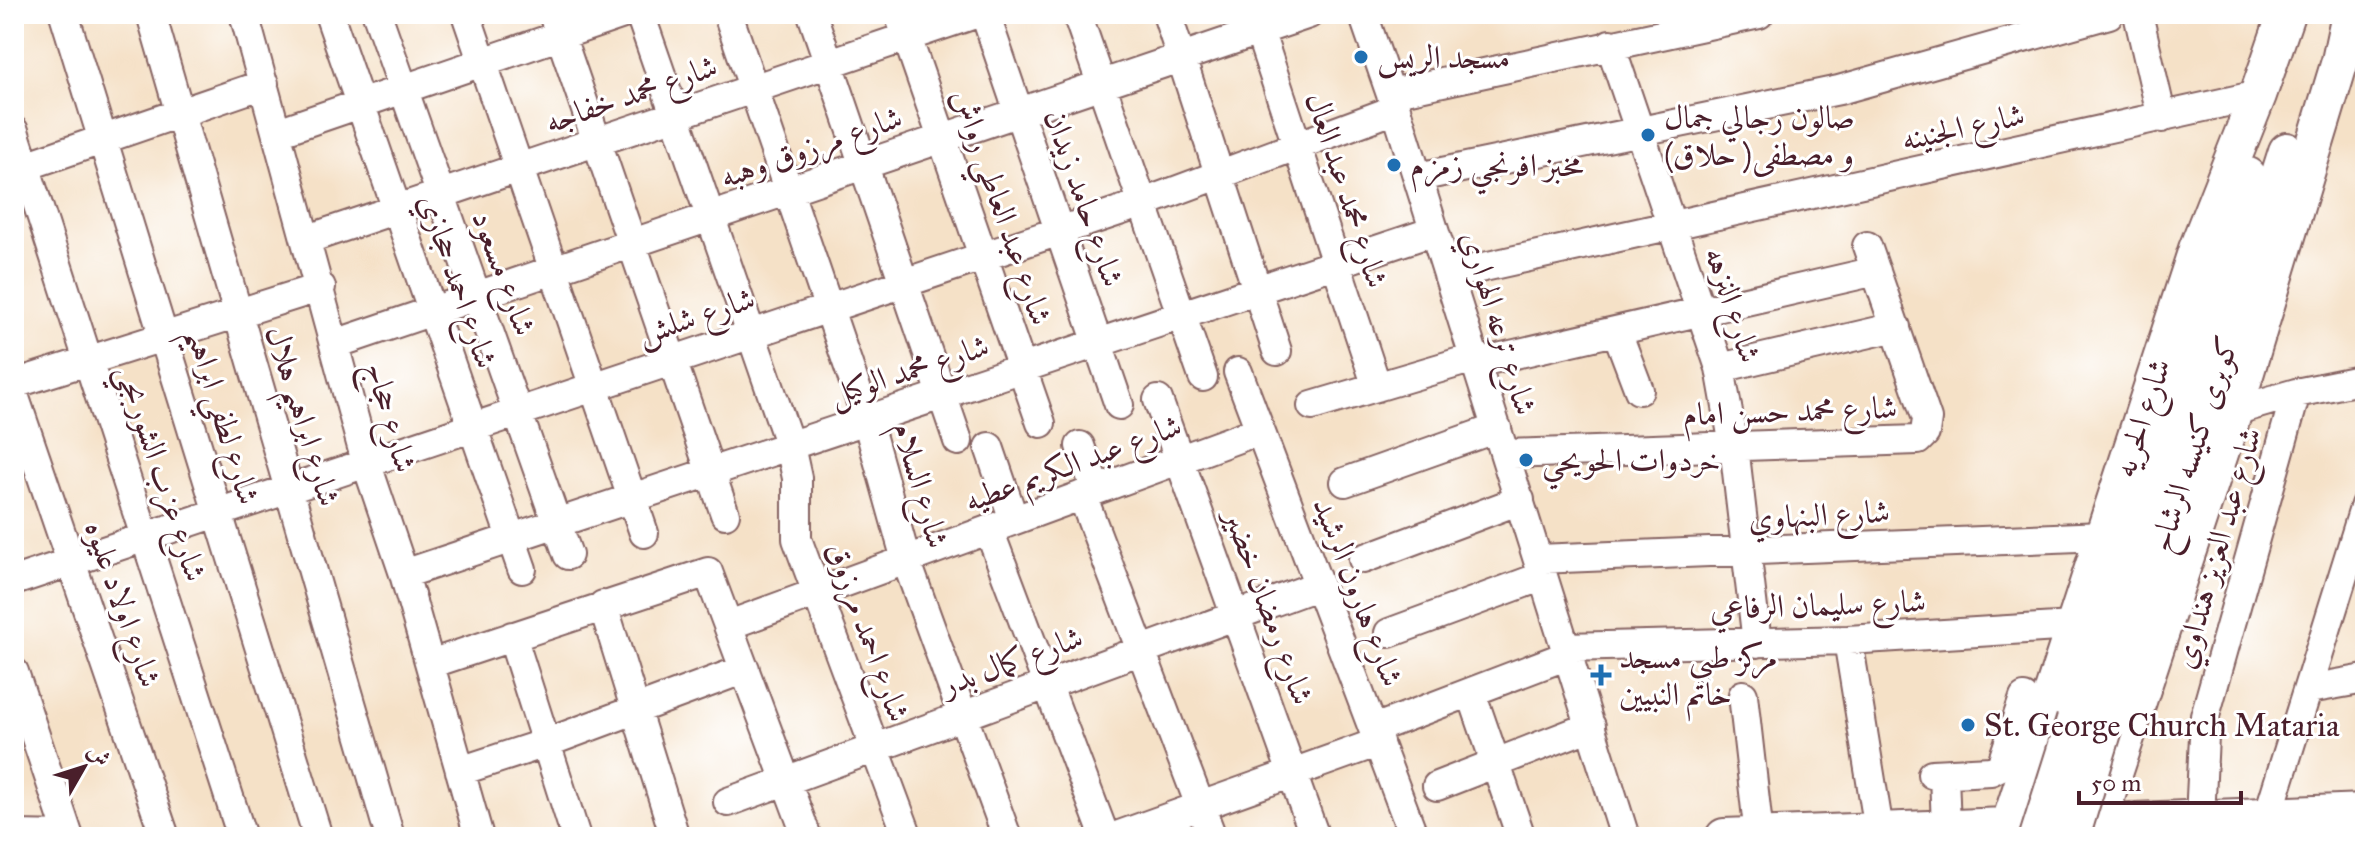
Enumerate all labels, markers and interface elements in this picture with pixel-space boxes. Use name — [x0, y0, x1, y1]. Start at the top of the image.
place label: مسجد الريس — [1377, 38, 1510, 79]
street label: شارع محمد خفاجه — [540, 46, 725, 148]
marker: مسجد الريس — [1352, 48, 1370, 66]
street label: شارع عبد العاطي رواش — [934, 84, 1061, 333]
street label: شارع محمد عبد العال — [1290, 87, 1397, 295]
street label: شارع الجنينه — [1898, 95, 2030, 166]
street label: شارع مرزوق وهبه — [715, 98, 910, 203]
place label: صالون رجالي جمال و مصطفى( حلاق) — [1664, 98, 1855, 177]
street label: شارع حامد زيدان — [1029, 104, 1133, 294]
marker: صالون رجالي جمال و مصطفى( حلاق) — [1639, 126, 1657, 144]
place label: مخبز افرنجي زمزم — [1410, 146, 1584, 195]
marker: مخبز افرنجي زمزم — [1385, 156, 1403, 174]
street label: شارع احمد حجازي — [403, 189, 506, 376]
street label: شارع مسعود — [457, 205, 545, 343]
street label: شارع ترعه الهواري — [1446, 226, 1545, 422]
street label: شارع النزهه — [1689, 242, 1770, 370]
street label: شارع شلش — [632, 279, 762, 360]
street label: شارع ابراهيم هلال — [246, 321, 349, 514]
street label: شارع لطفي ابراهيم — [166, 323, 268, 513]
street label: شارع محمد الوكيل — [824, 326, 996, 421]
street label: كوبرى كنيسه الرشاح — [2141, 331, 2255, 560]
street label: شارع الحريه — [2105, 354, 2186, 485]
street label: شارع حجاج — [349, 357, 425, 479]
street label: شارع عزب الشوربجي — [99, 360, 215, 590]
street label: شارع محمد حسن امام — [1682, 388, 1898, 442]
street label: شارع عبد الكريم عطيه — [959, 406, 1190, 528]
street label: شارع السلام — [877, 417, 958, 555]
street label: شارع عبد العزيز هنداوي — [2164, 423, 2277, 675]
place label: خردوات الحويحي — [1542, 441, 1721, 490]
marker: خردوات الحويحي — [1517, 451, 1535, 469]
street label: شارع هارون الرشيد — [1298, 492, 1412, 695]
street label: شارع البنهاوي — [1747, 492, 1891, 545]
street label: شارع رمضان خضير — [1208, 501, 1322, 712]
street label: شارع اولاد عليوه — [70, 516, 170, 695]
street label: شارع احمد مرزوق — [811, 537, 919, 730]
street label: شارع سليمان الرفاعي — [1709, 582, 1927, 635]
street label: شارع كمال بدر — [933, 617, 1090, 712]
place label: مركز طبي مسجد خاتم النبيين — [1619, 638, 1778, 722]
marker: مركز طبي مسجد خاتم النبيين — [1590, 664, 1612, 686]
place label: St. George Church Mataria — [1984, 706, 2340, 745]
marker: St. George Church Mataria — [1959, 716, 1977, 734]
north arrow — [44, 727, 124, 807]
text: ش — [82, 738, 117, 772]
scale bar — [2079, 755, 2241, 805]
text: 50 m — [2091, 768, 2141, 798]

